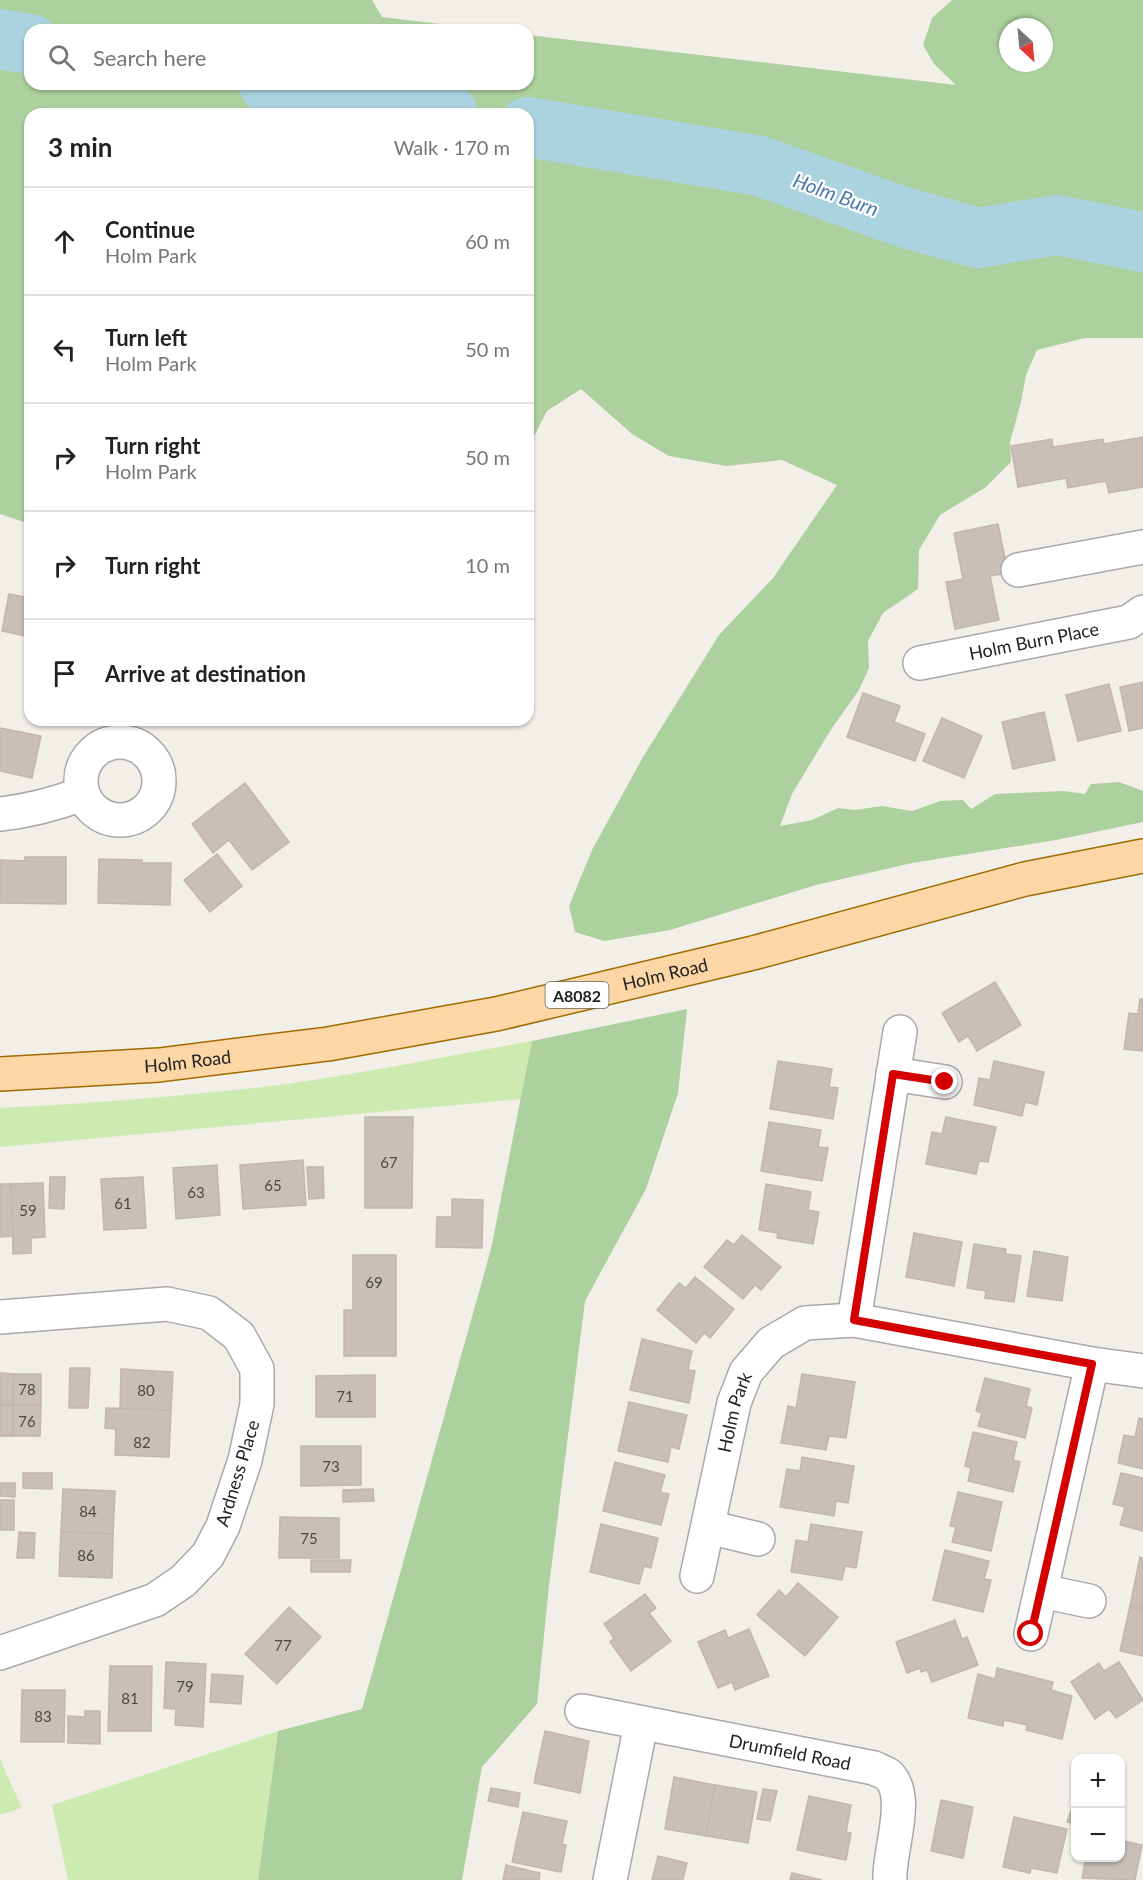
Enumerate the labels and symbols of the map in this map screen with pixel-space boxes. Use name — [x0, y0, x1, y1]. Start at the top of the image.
north arrow — [999, 18, 1053, 72]
water label: Holm Burn — [790, 167, 882, 221]
street label: Holm Burn Place — [967, 617, 1101, 664]
street label: Holm Road — [620, 953, 710, 995]
road number: A8082 — [546, 982, 608, 1008]
street label: Holm Road — [143, 1045, 232, 1077]
route end — [931, 1068, 957, 1094]
house number: 67 — [380, 1153, 398, 1171]
house number: 65 — [264, 1176, 282, 1194]
house number: 63 — [187, 1183, 205, 1201]
house number: 61 — [114, 1194, 132, 1212]
house number: 59 — [19, 1201, 37, 1219]
house number: 69 — [365, 1273, 383, 1291]
street label: Holm Park — [713, 1368, 756, 1454]
house number: 78 — [18, 1380, 36, 1398]
house number: 80 — [137, 1381, 155, 1399]
house number: 71 — [336, 1387, 354, 1405]
house number: 76 — [18, 1412, 36, 1430]
street label: Ardness Place — [210, 1417, 264, 1529]
house number: 82 — [133, 1433, 151, 1451]
house number: 73 — [322, 1457, 340, 1475]
house number: 84 — [79, 1502, 97, 1520]
house number: 75 — [300, 1529, 318, 1547]
house number: 86 — [77, 1546, 95, 1564]
route start — [1017, 1620, 1043, 1646]
house number: 77 — [274, 1636, 292, 1654]
house number: 79 — [176, 1677, 194, 1695]
house number: 81 — [121, 1689, 139, 1707]
house number: 83 — [34, 1707, 52, 1725]
street label: Drumfield Road — [727, 1729, 853, 1774]

